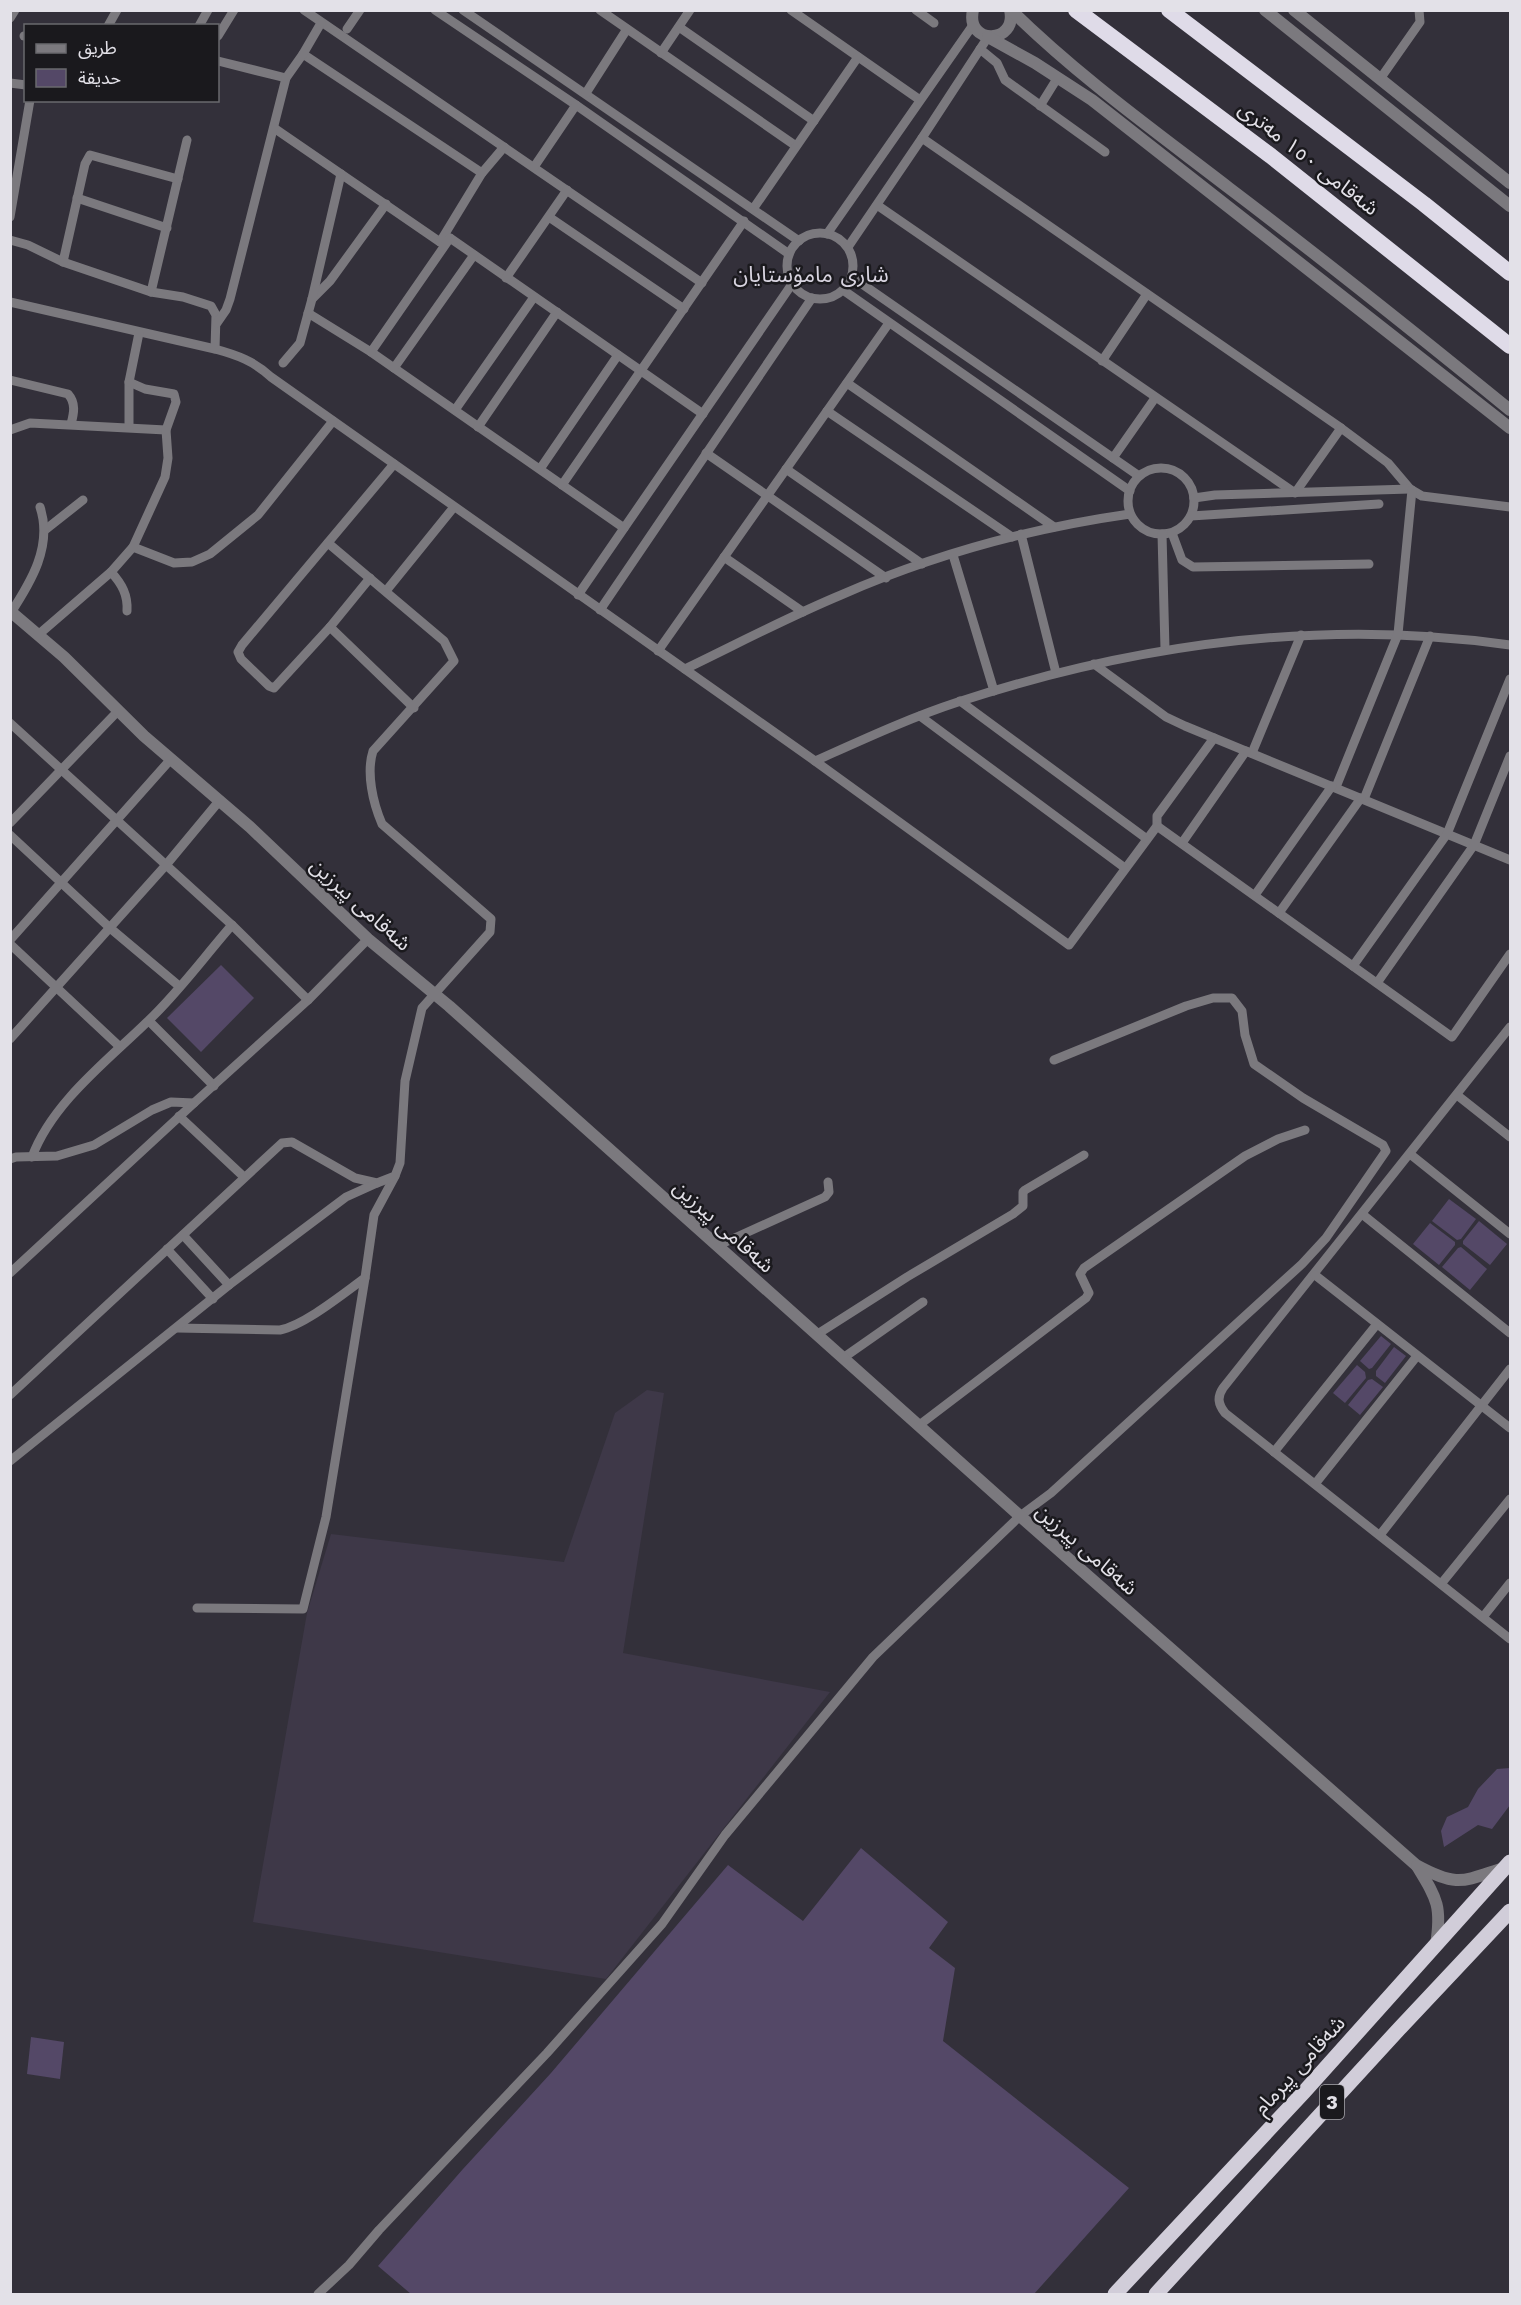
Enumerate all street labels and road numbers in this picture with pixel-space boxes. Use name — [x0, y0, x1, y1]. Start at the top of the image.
street label: شەقامی ١٥٠ مەتری — [1234, 96, 1384, 220]
street label: شەقامی پیرزین — [305, 852, 417, 957]
street label: شەقامی پیرزین — [668, 1174, 780, 1279]
street label: شەقامی پیرزین — [1030, 1498, 1143, 1601]
street label: شەقامی پیرمام — [1248, 2010, 1353, 2122]
road number: 3 — [1320, 2085, 1344, 2119]

